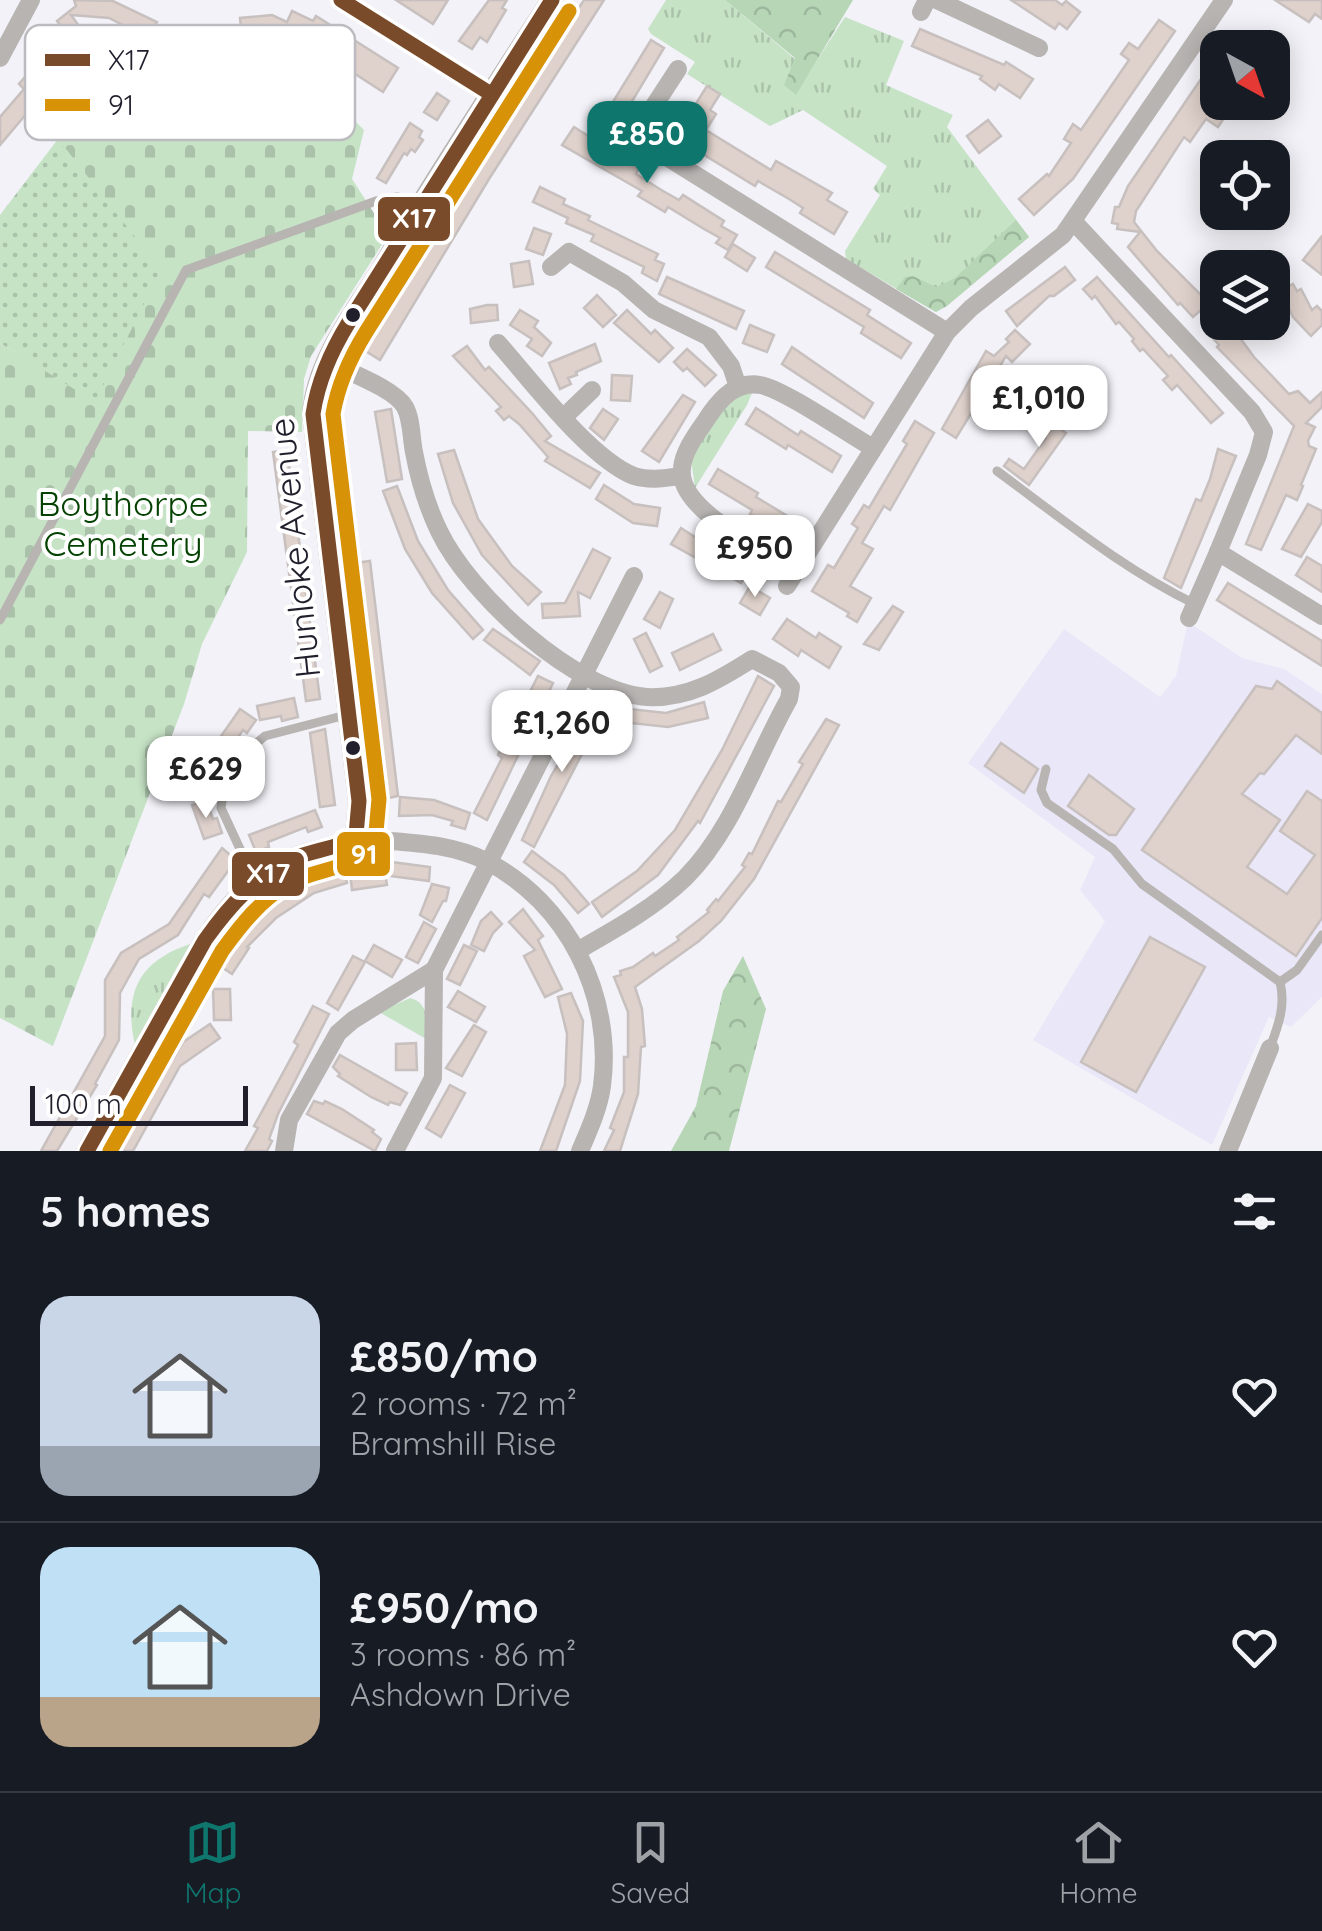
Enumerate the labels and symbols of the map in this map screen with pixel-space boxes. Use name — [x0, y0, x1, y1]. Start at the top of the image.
legend — [25, 25, 355, 140]
north arrow — [1200, 30, 1290, 120]
text: X17 — [108, 42, 150, 77]
text: 91 — [108, 87, 134, 122]
pin: £850 — [588, 101, 706, 186]
line badge: X17 — [376, 195, 452, 243]
text: X17 — [392, 200, 436, 235]
unlabelled marker — [343, 305, 363, 325]
pin: £1,010 — [958, 365, 1120, 450]
street label: Hunloke Avenue — [258, 416, 330, 680]
park label: Boythorpe Cemetery — [37, 481, 209, 565]
pin: £950 — [696, 515, 814, 600]
pin: £1,260 — [481, 690, 643, 775]
pin: £629 — [147, 736, 265, 821]
unlabelled marker — [343, 738, 363, 758]
line badge: 91 — [335, 830, 392, 878]
text: 91 — [351, 836, 377, 871]
line badge: X17 — [230, 850, 306, 898]
text: X17 — [246, 855, 290, 890]
scale bar — [30, 1081, 248, 1126]

